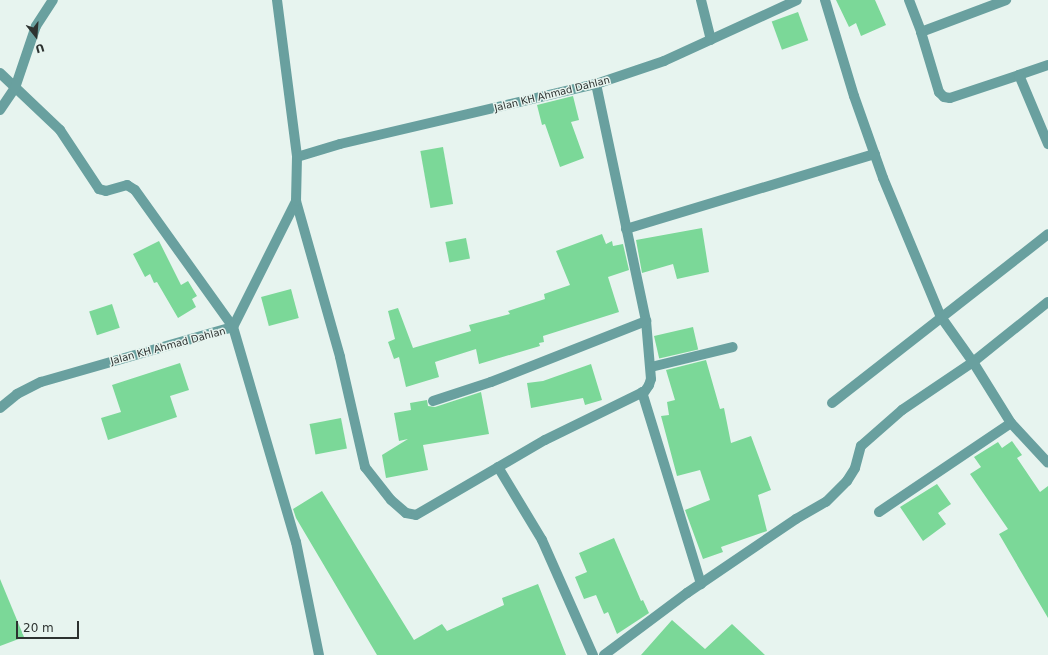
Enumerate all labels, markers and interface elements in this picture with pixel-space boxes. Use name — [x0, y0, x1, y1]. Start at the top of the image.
north arrow — [16, 16, 56, 56]
text: U — [33, 40, 46, 55]
street label: Jalan KH Ahmad Dahlan — [493, 74, 611, 114]
street label: Jalan KH Ahmad Dahlan — [109, 325, 227, 367]
scale bar — [18, 613, 81, 639]
text: 20 m — [23, 621, 54, 635]

